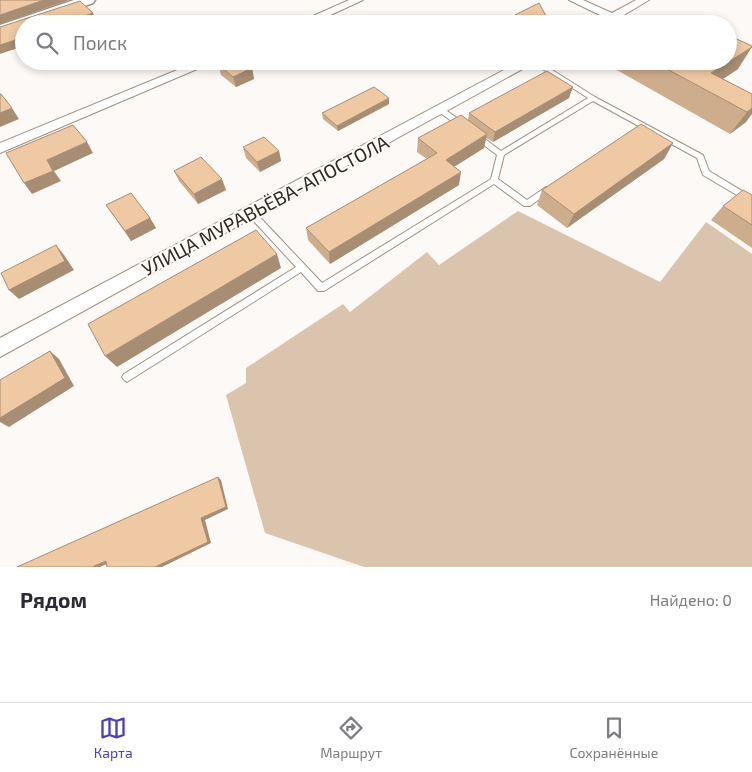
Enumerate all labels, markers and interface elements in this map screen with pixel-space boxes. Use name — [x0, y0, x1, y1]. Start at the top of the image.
search box — [15, 15, 737, 70]
icon: search — [33, 29, 61, 57]
text: Поиск — [73, 31, 127, 54]
street label: УЛИЦА МУРАВЬЁВА-АПОСТОЛА — [138, 130, 393, 280]
text: Рядом — [20, 587, 87, 612]
text: Найдено: 0 — [650, 590, 732, 609]
tab: Карта — [94, 714, 133, 761]
tab: Маршрут — [320, 714, 382, 761]
tab: Сохранённые — [570, 714, 658, 761]

